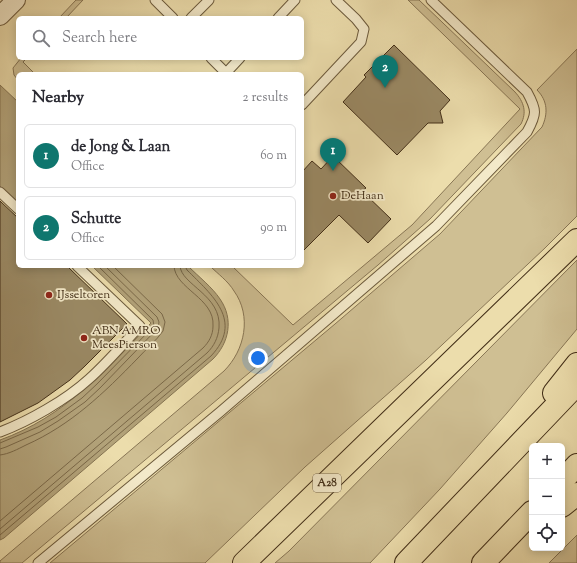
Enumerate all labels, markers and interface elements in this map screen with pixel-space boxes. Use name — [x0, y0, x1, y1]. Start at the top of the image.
search box — [16, 16, 304, 60]
icon: search — [30, 27, 52, 49]
text: Search here — [62, 28, 137, 49]
pin: 2 — [372, 55, 398, 88]
text: Nearby — [32, 86, 84, 110]
text: 2 results — [243, 89, 288, 107]
text: de Jong & Laan — [71, 137, 170, 158]
pin: 1 — [320, 138, 346, 171]
text: 1 — [44, 147, 48, 165]
text: 60 m — [260, 147, 287, 165]
text: Office — [71, 158, 104, 176]
place label: DeHaan — [341, 187, 384, 205]
marker: DeHaan — [328, 191, 338, 201]
text: Schutte — [71, 209, 121, 230]
text: 2 — [43, 219, 49, 237]
text: 90 m — [260, 219, 287, 237]
text: Office — [71, 230, 104, 248]
place label: IJsseltoren — [57, 286, 110, 304]
marker: IJsseltoren — [44, 290, 54, 300]
place label: ABN AMRO MeesPierson — [92, 322, 161, 354]
marker: ABN AMRO MeesPierson — [79, 333, 89, 343]
your location — [248, 348, 268, 368]
map controls — [529, 443, 565, 551]
button: + — [529, 443, 565, 479]
road number: A28 — [313, 474, 341, 492]
button: − — [529, 479, 565, 515]
button: locate — [529, 515, 565, 551]

